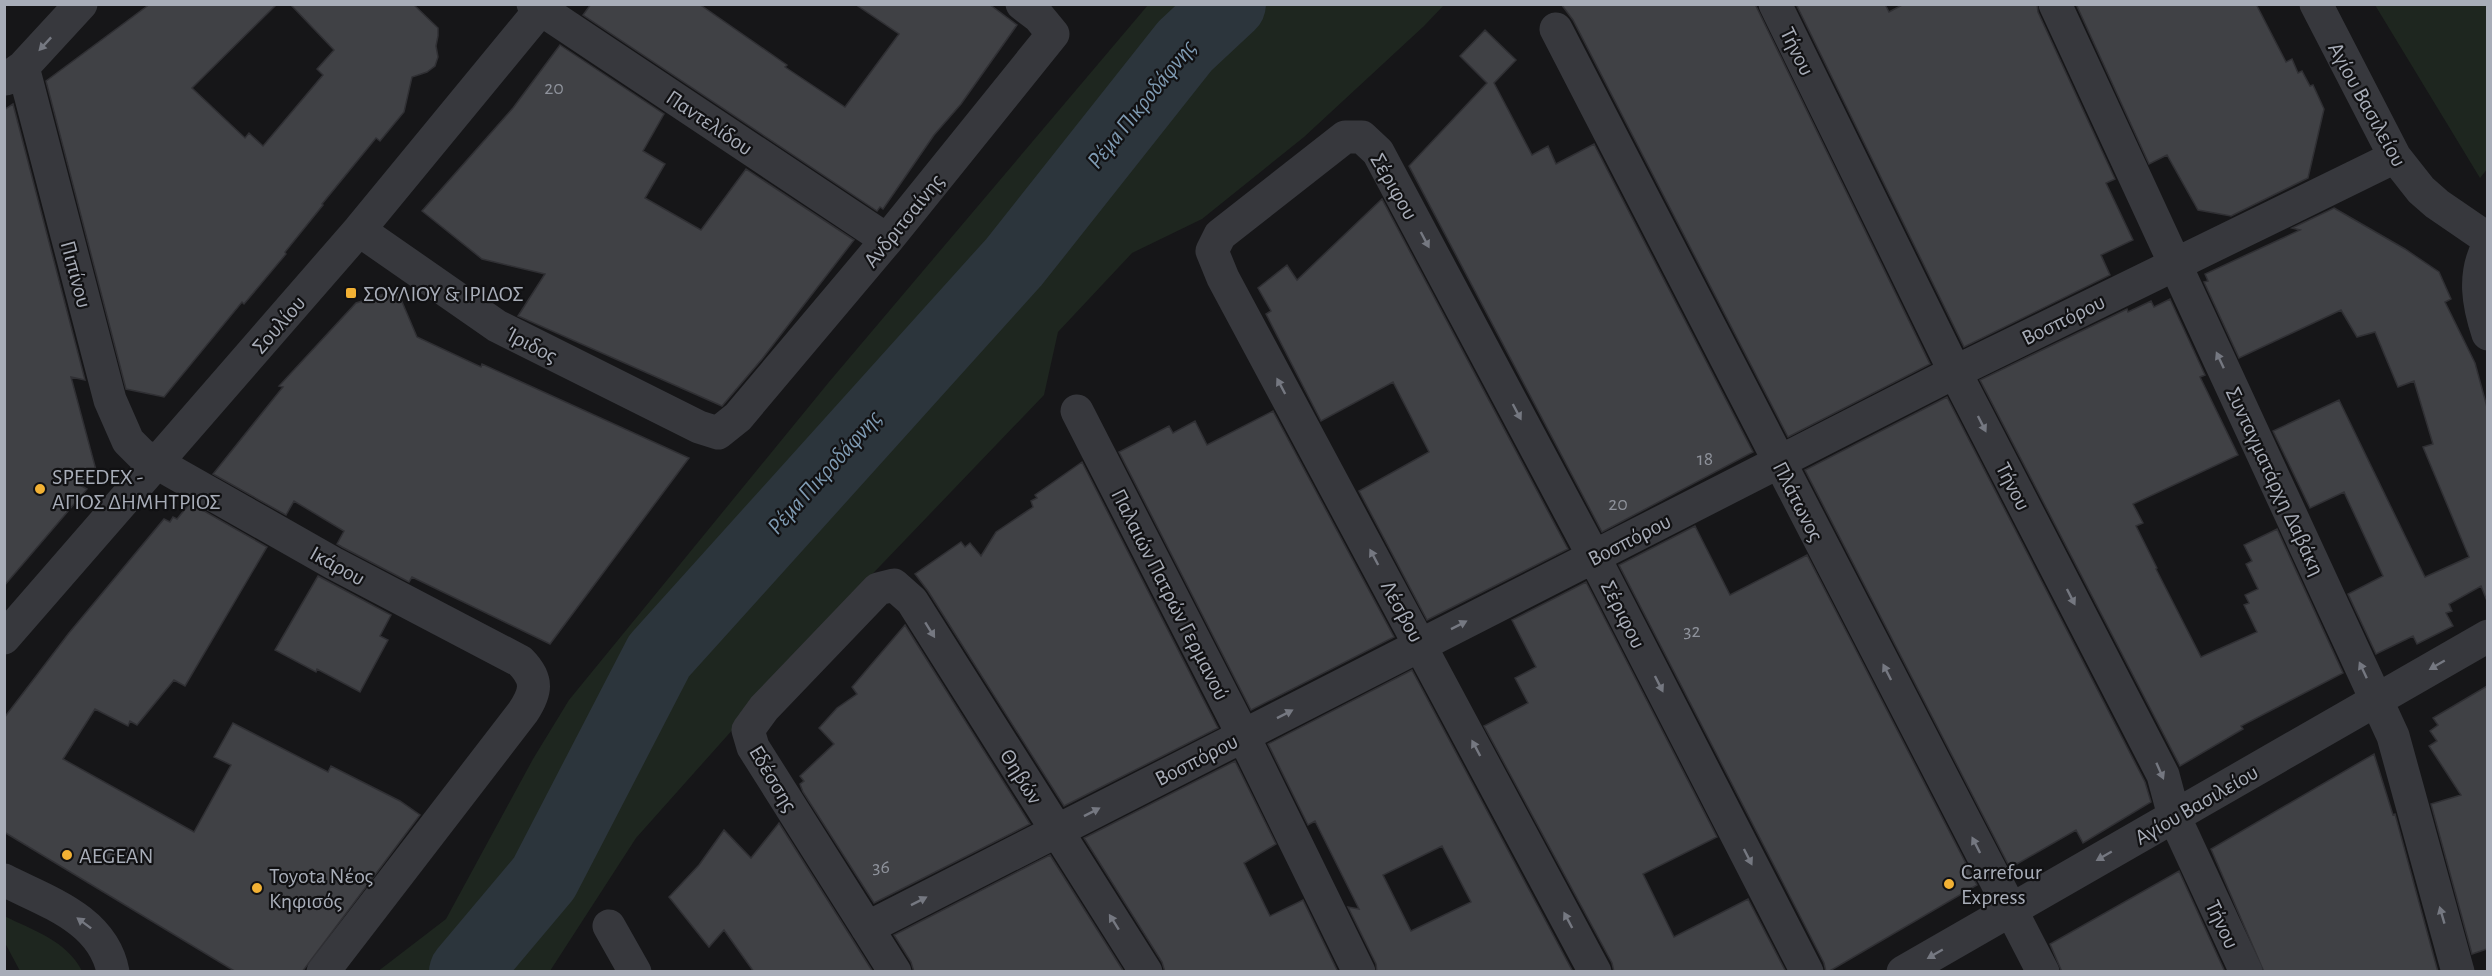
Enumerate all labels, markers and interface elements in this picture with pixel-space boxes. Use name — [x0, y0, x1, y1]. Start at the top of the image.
street label: Τήνου — [1776, 24, 1818, 79]
water label: Ρέμα Πικροδάφνης — [1083, 35, 1201, 173]
one-way arrow — [38, 37, 52, 51]
street label: Αγίου Βασιλείου — [2324, 39, 2410, 170]
house number: 20 — [544, 78, 564, 98]
street label: Παντελίδου — [662, 86, 757, 160]
street label: Σέριφου — [1366, 149, 1422, 224]
street label: Ανδριτσαίνης — [860, 170, 948, 272]
one-way arrow — [1420, 232, 1430, 249]
street label: Πιπίνου — [57, 238, 96, 310]
place label: ΣΟΥΛΙΟΥ & ΙΡΙΔΟΣ — [363, 283, 524, 305]
marker: ΣΟΥΛΙΟΥ & ΙΡΙΔΟΣ — [344, 286, 358, 300]
street label: Βοσπόρου — [2018, 290, 2109, 349]
street label: Σουλίου — [248, 291, 310, 358]
street label: Ίριδος — [502, 323, 561, 367]
one-way arrow — [2215, 350, 2225, 368]
one-way arrow — [1276, 377, 1286, 394]
street label: Συνταγματάρχη Δαβάκη — [2222, 384, 2328, 579]
one-way arrow — [1512, 404, 1522, 421]
water label: Ρέμα Πικροδάφνης — [763, 406, 887, 539]
one-way arrow — [1977, 415, 1987, 432]
house number: 18 — [1697, 449, 1713, 469]
street label: Πλάτωνος — [1769, 458, 1827, 545]
street label: Τήνου — [1992, 459, 2034, 514]
place label: SPEEDEX - ΑΓΙΟΣ ΔΗΜΗΤΡΙΟΣ — [52, 466, 221, 513]
marker: SPEEDEX - ΑΓΙΟΣ ΔΗΜΗΤΡΙΟΣ — [33, 482, 47, 496]
street label: Παλαιών Πατρών Γερμανού — [1107, 485, 1233, 704]
house number: 20 — [1608, 494, 1628, 514]
street label: Βοσπόρου — [1584, 510, 1674, 570]
street label: Ικάρου — [306, 542, 369, 590]
one-way arrow — [1369, 549, 1379, 566]
street label: Λέσβου — [1377, 577, 1427, 646]
street label: Σέριφου — [1597, 577, 1649, 652]
one-way arrow — [2066, 588, 2076, 606]
one-way arrow — [1450, 621, 1467, 630]
house number: 32 — [1683, 621, 1701, 641]
one-way arrow — [925, 622, 936, 638]
one-way arrow — [2428, 660, 2445, 670]
one-way arrow — [2359, 662, 2368, 679]
one-way arrow — [1882, 663, 1892, 680]
one-way arrow — [1655, 675, 1664, 692]
one-way arrow — [1276, 709, 1293, 718]
street label: Βοσπόρου — [1151, 730, 1241, 790]
one-way arrow — [1471, 739, 1481, 756]
street label: Εδέσσης — [745, 742, 801, 815]
street label: Θηβών — [996, 745, 1046, 808]
street label: Αγίου Βασιλείου — [2131, 761, 2262, 849]
one-way arrow — [2155, 762, 2165, 780]
one-way arrow — [1084, 807, 1101, 817]
one-way arrow — [1972, 837, 1981, 854]
place label: AEGEAN — [79, 845, 154, 867]
marker: AEGEAN — [60, 848, 74, 862]
one-way arrow — [1743, 848, 1753, 866]
one-way arrow — [2096, 851, 2112, 862]
house number: 36 — [872, 857, 890, 877]
place label: Carrefour Express — [1961, 861, 2042, 908]
place label: Toyota Νέος Κηφισός — [269, 865, 373, 912]
marker: Carrefour Express — [1942, 877, 1956, 891]
marker: Toyota Νέος Κηφισός — [250, 881, 264, 895]
one-way arrow — [911, 896, 928, 906]
street label: Τήνου — [2201, 897, 2243, 952]
one-way arrow — [2437, 906, 2447, 924]
one-way arrow — [1563, 911, 1573, 928]
one-way arrow — [1109, 914, 1120, 930]
one-way arrow — [76, 918, 91, 930]
one-way arrow — [1927, 948, 1943, 959]

